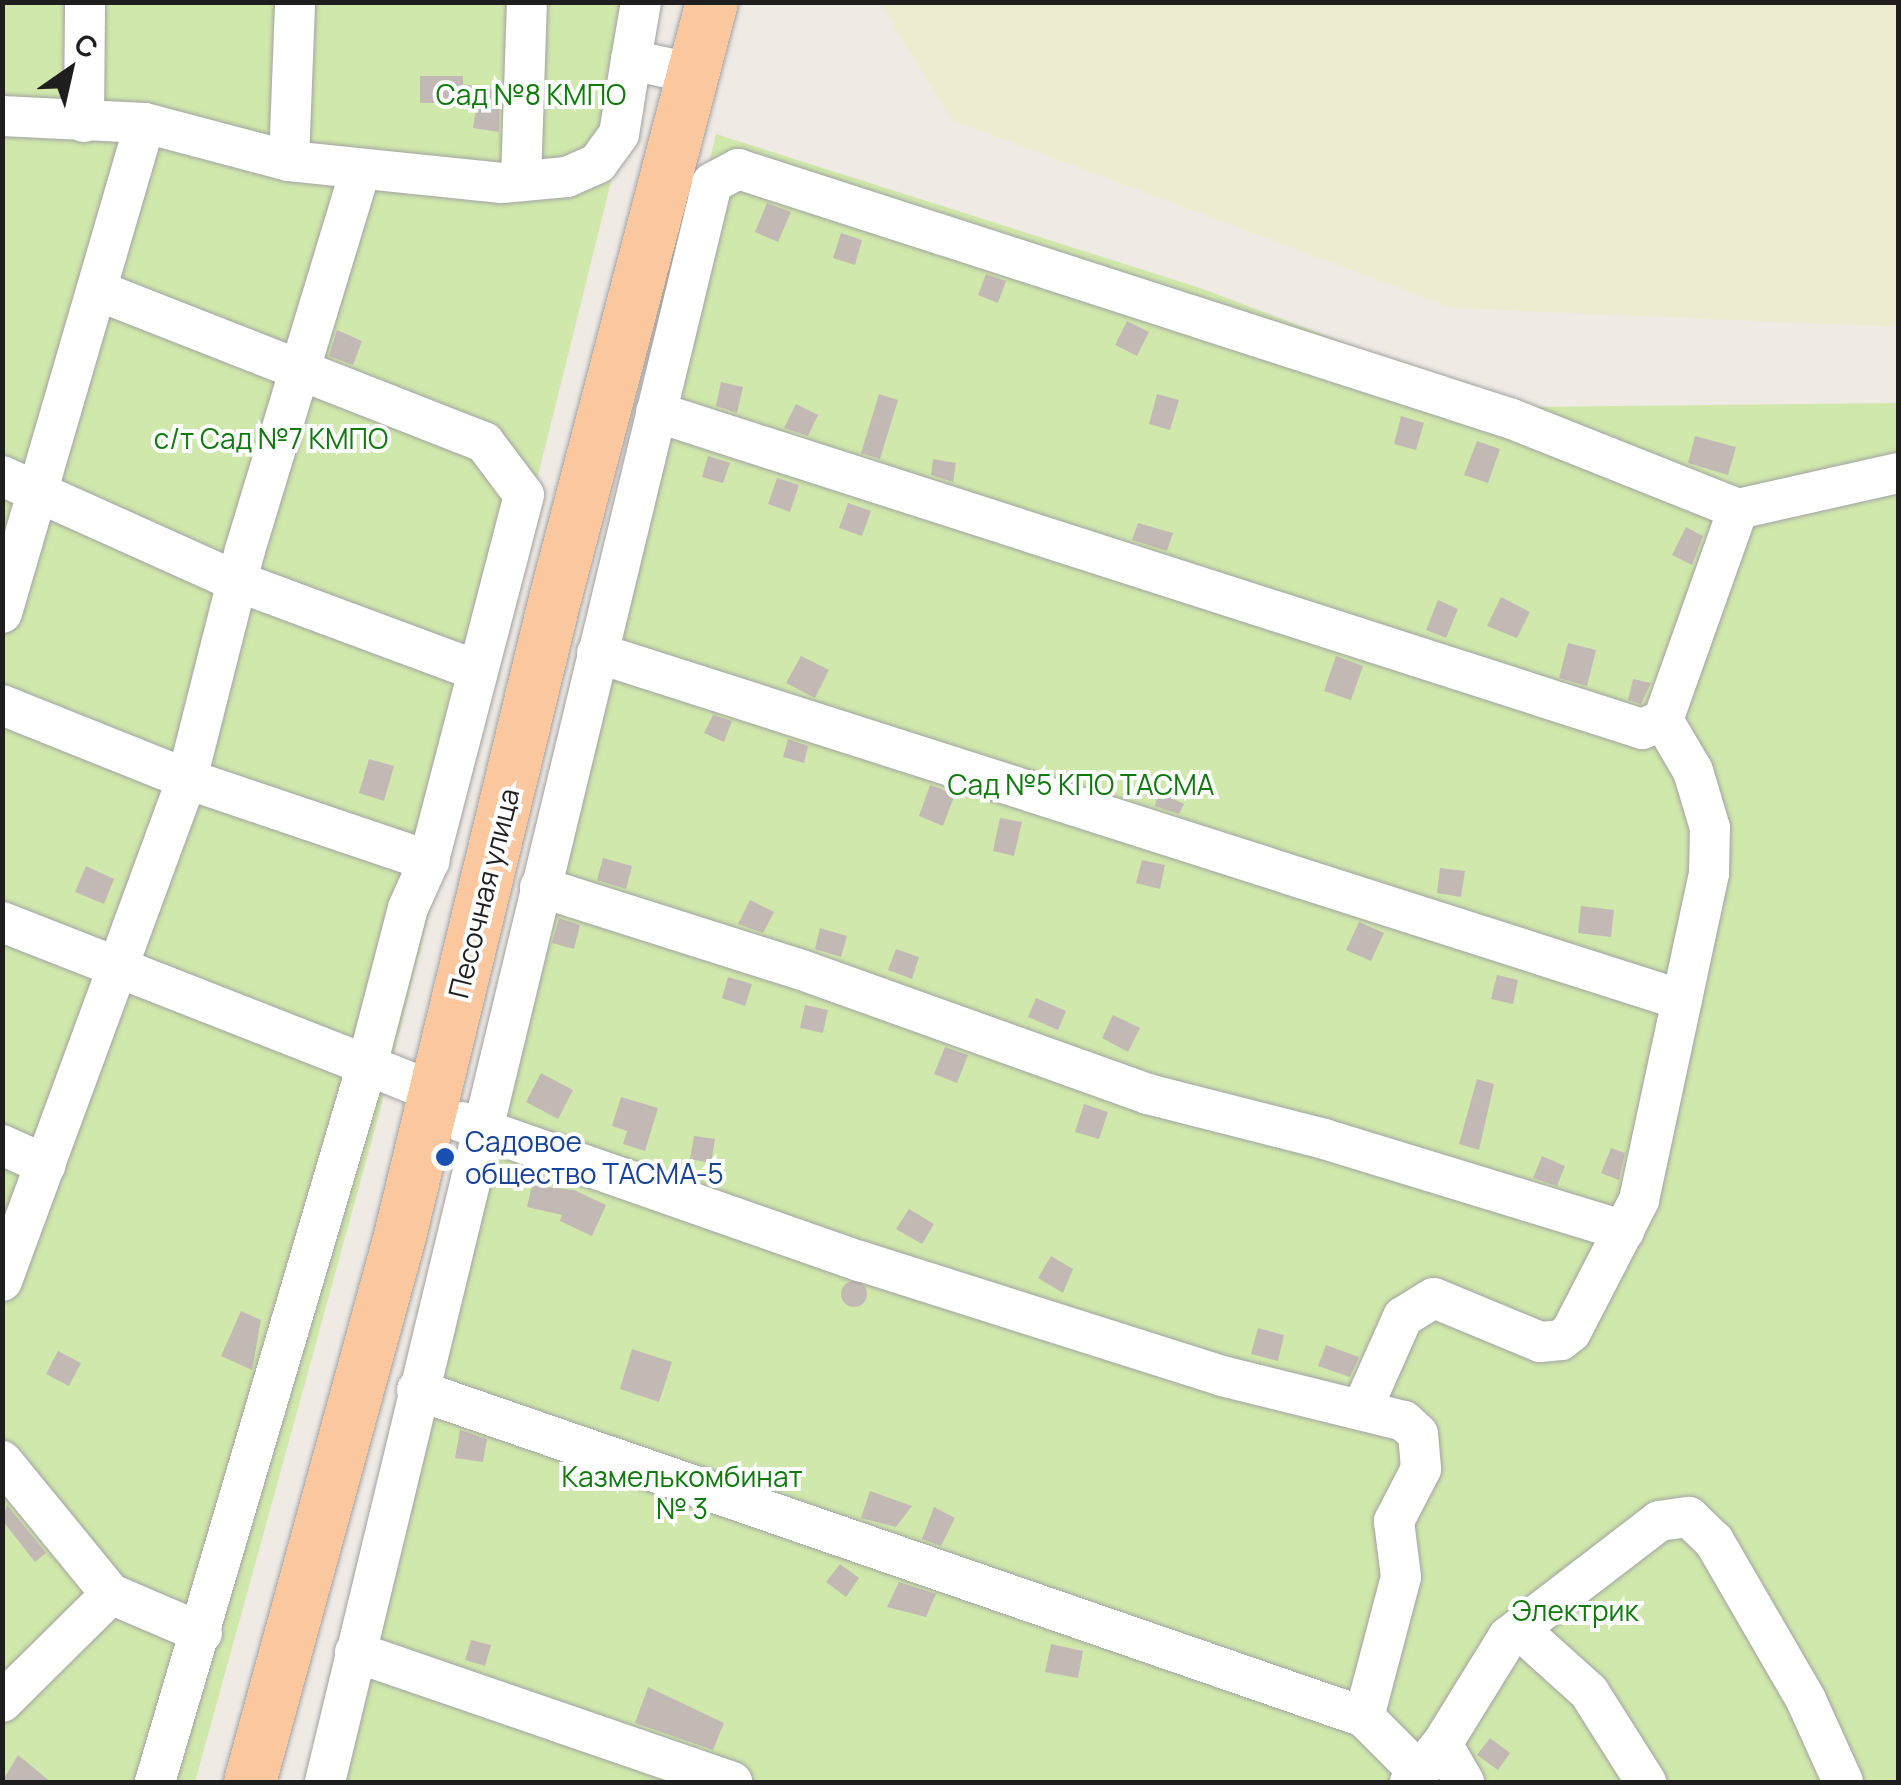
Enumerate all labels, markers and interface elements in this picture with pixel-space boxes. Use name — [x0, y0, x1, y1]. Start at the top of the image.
north arrow — [20, 20, 120, 120]
text: С — [68, 24, 106, 67]
park label: Сад №8 КМПО — [436, 77, 626, 111]
park label: с/т Сад №7 КМПО — [154, 421, 388, 455]
park label: Сад №5 КПО ТАСМА — [947, 767, 1215, 801]
street label: Песочная улица — [441, 785, 525, 1001]
place label: Садовое общество ТАСМА-5 — [465, 1124, 724, 1190]
marker: Садовое общество ТАСМА-5 — [434, 1146, 456, 1168]
park label: Казмелькомбинат № 3 — [561, 1459, 803, 1525]
park label: Электрик — [1512, 1593, 1638, 1627]

